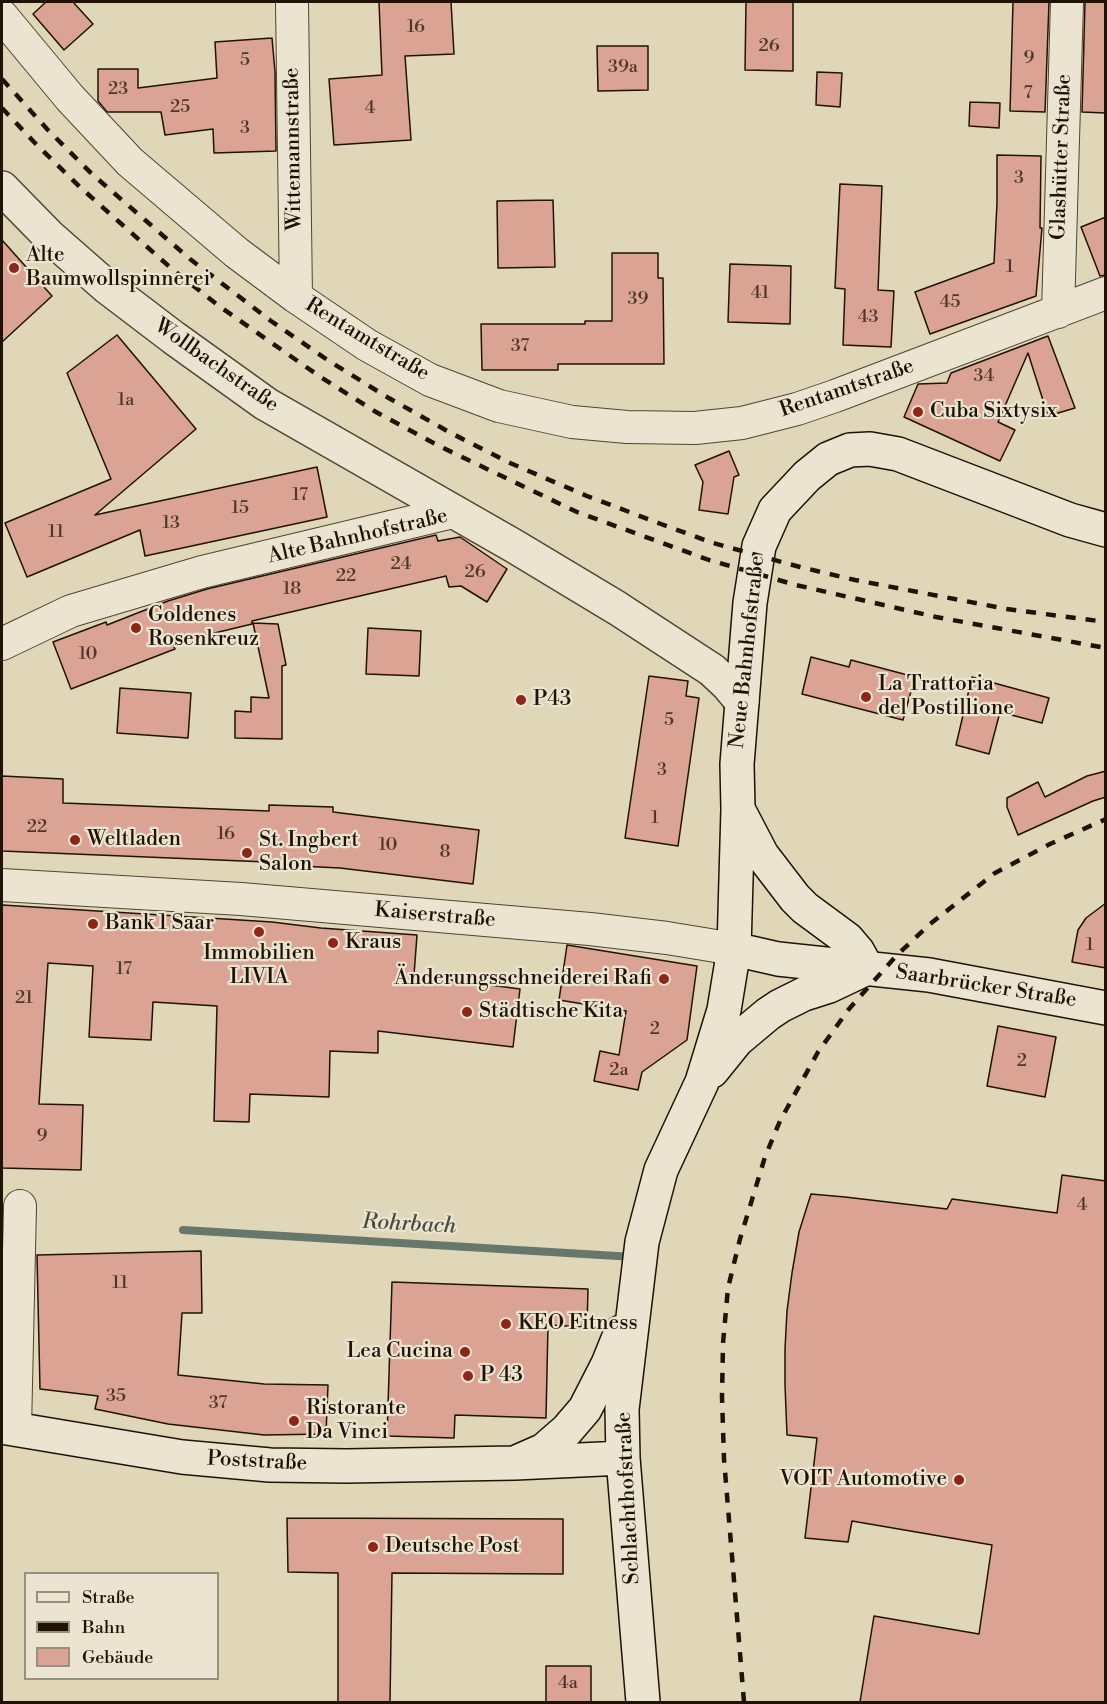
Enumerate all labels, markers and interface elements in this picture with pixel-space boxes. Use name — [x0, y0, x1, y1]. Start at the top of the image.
house number: 16 — [407, 17, 425, 39]
house number: 26 — [758, 36, 780, 58]
house number: 9 — [1024, 48, 1034, 70]
house number: 5 — [240, 50, 250, 72]
house number: 39a — [608, 57, 638, 79]
street label: Wittemannstraße — [280, 67, 308, 231]
street label: Glashütter Straße — [1047, 74, 1077, 240]
house number: 23 — [108, 79, 128, 101]
house number: 7 — [1023, 83, 1033, 105]
house number: 25 — [170, 97, 190, 119]
house number: 4 — [365, 98, 375, 120]
house number: 3 — [240, 118, 250, 140]
house number: 3 — [1014, 168, 1024, 190]
place label: Alte Baumwollspinnerei — [26, 243, 210, 293]
house number: 1 — [1006, 257, 1014, 279]
marker: Alte Baumwollspinnerei — [7, 261, 21, 275]
house number: 41 — [751, 283, 769, 305]
house number: 39 — [628, 289, 648, 311]
house number: 45 — [940, 292, 960, 314]
street label: Rentamtstraße — [300, 293, 434, 387]
house number: 43 — [858, 307, 878, 329]
street label: Wollbachstraße — [149, 314, 283, 418]
house number: 37 — [511, 336, 529, 358]
street label: Rentamtstraße — [776, 354, 918, 424]
house number: 34 — [974, 366, 994, 388]
house number: 1a — [118, 390, 134, 412]
place label: Cuba Sixtysix — [930, 399, 1057, 425]
marker: Cuba Sixtysix — [911, 405, 925, 419]
house number: 17 — [292, 485, 308, 507]
house number: 15 — [231, 498, 249, 520]
street label: Alte Bahnhofstraße — [266, 504, 450, 570]
house number: 13 — [162, 513, 180, 535]
house number: 11 — [48, 522, 64, 544]
house number: 24 — [390, 554, 412, 576]
street label: Neue Bahnhofstraße — [725, 554, 771, 750]
house number: 26 — [464, 562, 486, 584]
house number: 22 — [336, 566, 356, 588]
house number: 18 — [283, 579, 301, 601]
place label: Goldenes Rosenkreuz — [148, 603, 259, 653]
marker: Goldenes Rosenkreuz — [129, 621, 143, 635]
house number: 10 — [78, 644, 98, 666]
place label: La Trattoria del Postillione — [878, 672, 1014, 722]
place label: P43 — [533, 687, 571, 713]
marker: La Trattoria del Postillione — [859, 690, 873, 704]
marker: P43 — [514, 693, 528, 707]
house number: 5 — [664, 710, 674, 732]
house number: 3 — [657, 760, 667, 782]
house number: 1 — [651, 808, 659, 830]
house number: 22 — [27, 817, 47, 839]
house number: 16 — [217, 824, 235, 846]
place label: Weltladen — [87, 827, 181, 853]
place label: St. Ingbert Salon — [259, 828, 359, 878]
marker: Weltladen — [68, 833, 82, 847]
house number: 10 — [378, 835, 398, 857]
house number: 8 — [439, 842, 451, 864]
marker: St. Ingbert Salon — [240, 846, 254, 860]
street label: Kaiserstraße — [373, 898, 497, 934]
place label: Bank 1 Saar — [105, 911, 214, 937]
marker: Bank 1 Saar — [86, 917, 100, 931]
marker: Immobilien LIVIA — [252, 925, 266, 939]
place label: Kraus — [345, 930, 401, 956]
house number: 1 — [1086, 935, 1094, 957]
marker: Kraus — [326, 936, 340, 950]
place label: Immobilien LIVIA — [203, 941, 315, 991]
house number: 17 — [116, 959, 132, 981]
street label: Saarbrücker Straße — [894, 960, 1078, 1014]
place label: Änderungsschneiderei Rafi — [394, 966, 652, 992]
marker: Änderungsschneiderei Rafi — [657, 972, 671, 986]
house number: 21 — [15, 988, 33, 1010]
place label: Städtische Kita — [479, 999, 623, 1025]
marker: Städtische Kita — [460, 1005, 474, 1019]
house number: 2 — [650, 1019, 660, 1041]
house number: 2 — [1017, 1051, 1027, 1073]
house number: 2a — [609, 1060, 629, 1082]
house number: 9 — [37, 1126, 47, 1148]
house number: 4 — [1077, 1195, 1087, 1217]
water label: Rohrbach — [361, 1209, 457, 1241]
house number: 11 — [112, 1273, 128, 1295]
place label: KEO Fitness — [518, 1311, 638, 1337]
marker: KEO Fitness — [499, 1317, 513, 1331]
place label: Lea Cucina — [346, 1339, 453, 1365]
marker: Lea Cucina — [458, 1345, 472, 1359]
place label: P 43 — [480, 1363, 523, 1389]
marker: P 43 — [461, 1369, 475, 1383]
house number: 35 — [106, 1386, 126, 1408]
house number: 37 — [209, 1393, 227, 1415]
place label: Ristorante Da Vinci — [306, 1396, 406, 1446]
street label: Schlachthofstraße — [612, 1411, 646, 1585]
marker: Ristorante Da Vinci — [287, 1414, 301, 1428]
street label: Poststraße — [206, 1447, 308, 1477]
place label: VOIT Automotive — [780, 1467, 947, 1493]
marker: VOIT Automotive — [952, 1473, 966, 1487]
place label: Deutsche Post — [385, 1534, 520, 1560]
marker: Deutsche Post — [366, 1540, 380, 1554]
legend — [24, 1572, 219, 1680]
text: Straße — [82, 1586, 135, 1609]
text: Bahn — [82, 1616, 125, 1639]
text: Gebäude — [82, 1646, 153, 1669]
house number: 4a — [558, 1673, 578, 1695]

